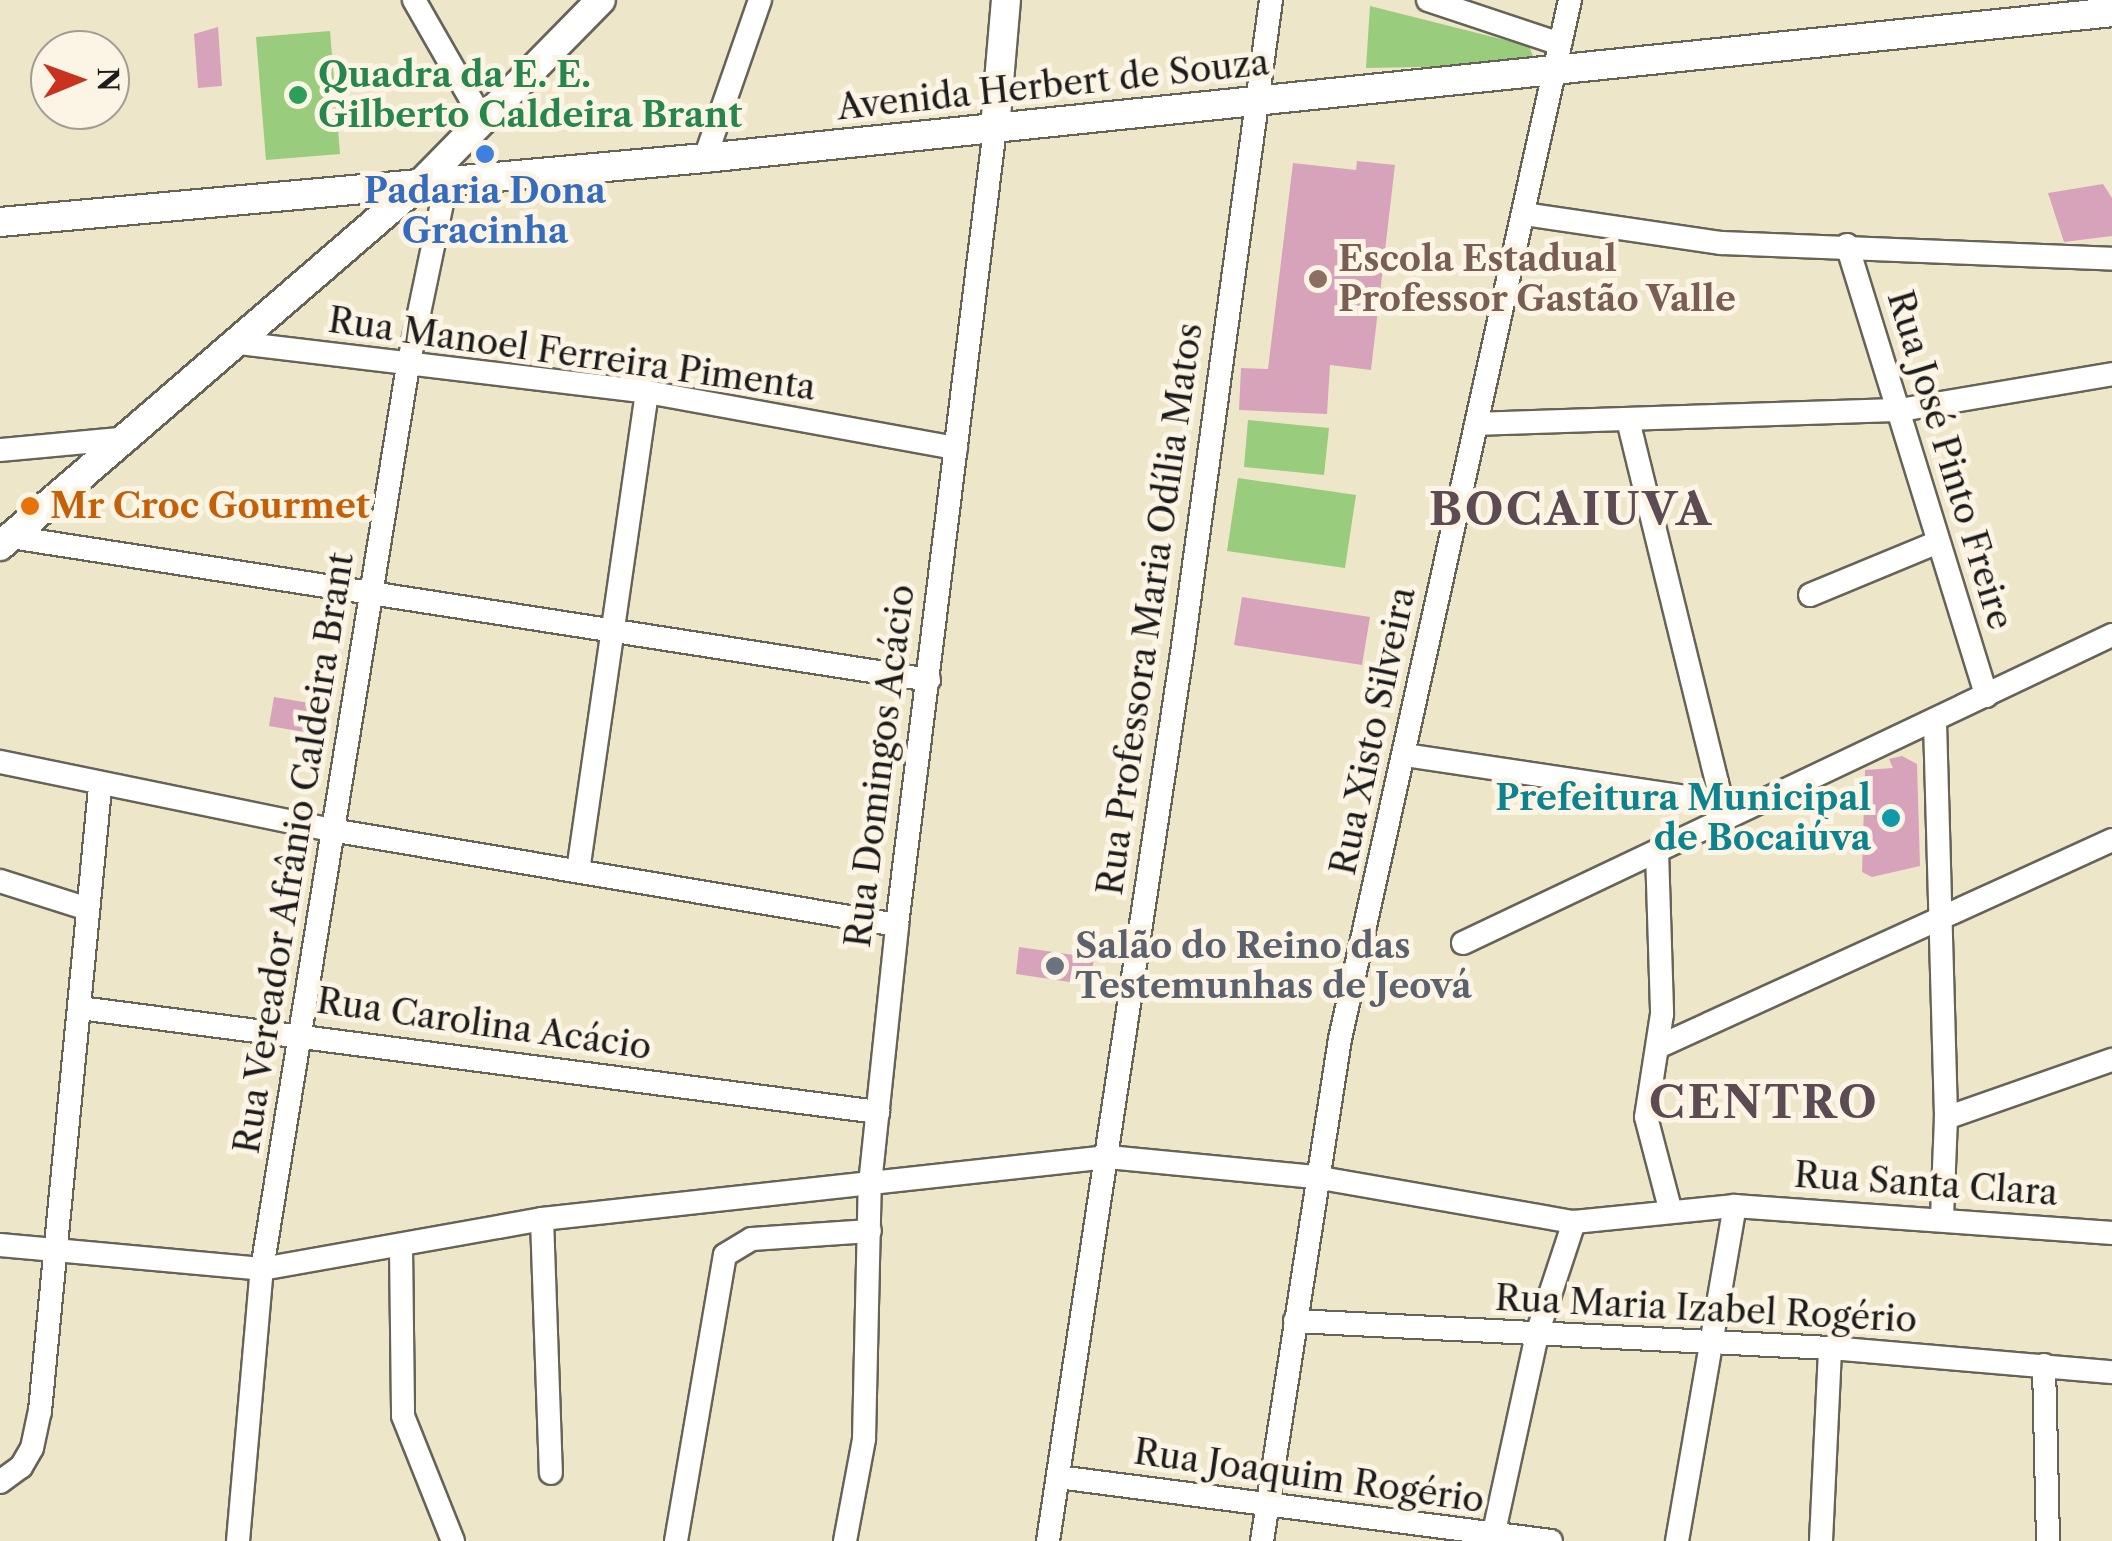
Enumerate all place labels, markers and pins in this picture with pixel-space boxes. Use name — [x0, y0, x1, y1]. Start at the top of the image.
place label: Quadra da E. E. Gilberto Caldeira Brant — [318, 54, 743, 136]
marker: Quadra da E. E. Gilberto Caldeira Brant — [287, 84, 309, 106]
marker: Padaria Dona Gracinha — [474, 143, 496, 165]
place label: Padaria Dona Gracinha — [364, 170, 606, 252]
place label: Escola Estadual Professor Gastão Valle — [1338, 238, 1738, 320]
marker: Escola Estadual Professor Gastão Valle — [1307, 268, 1329, 290]
place label: Mr Croc Gourmet — [50, 485, 370, 527]
marker: Mr Croc Gourmet — [19, 495, 41, 517]
place label: Prefeitura Municipal de Bocaiúva — [1495, 777, 1871, 859]
marker: Prefeitura Municipal de Bocaiúva — [1880, 807, 1902, 829]
place label: Salão do Reino das Testemunhas de Jeová — [1075, 925, 1472, 1007]
marker: Salão do Reino das Testemunhas de Jeová — [1044, 955, 1066, 977]

